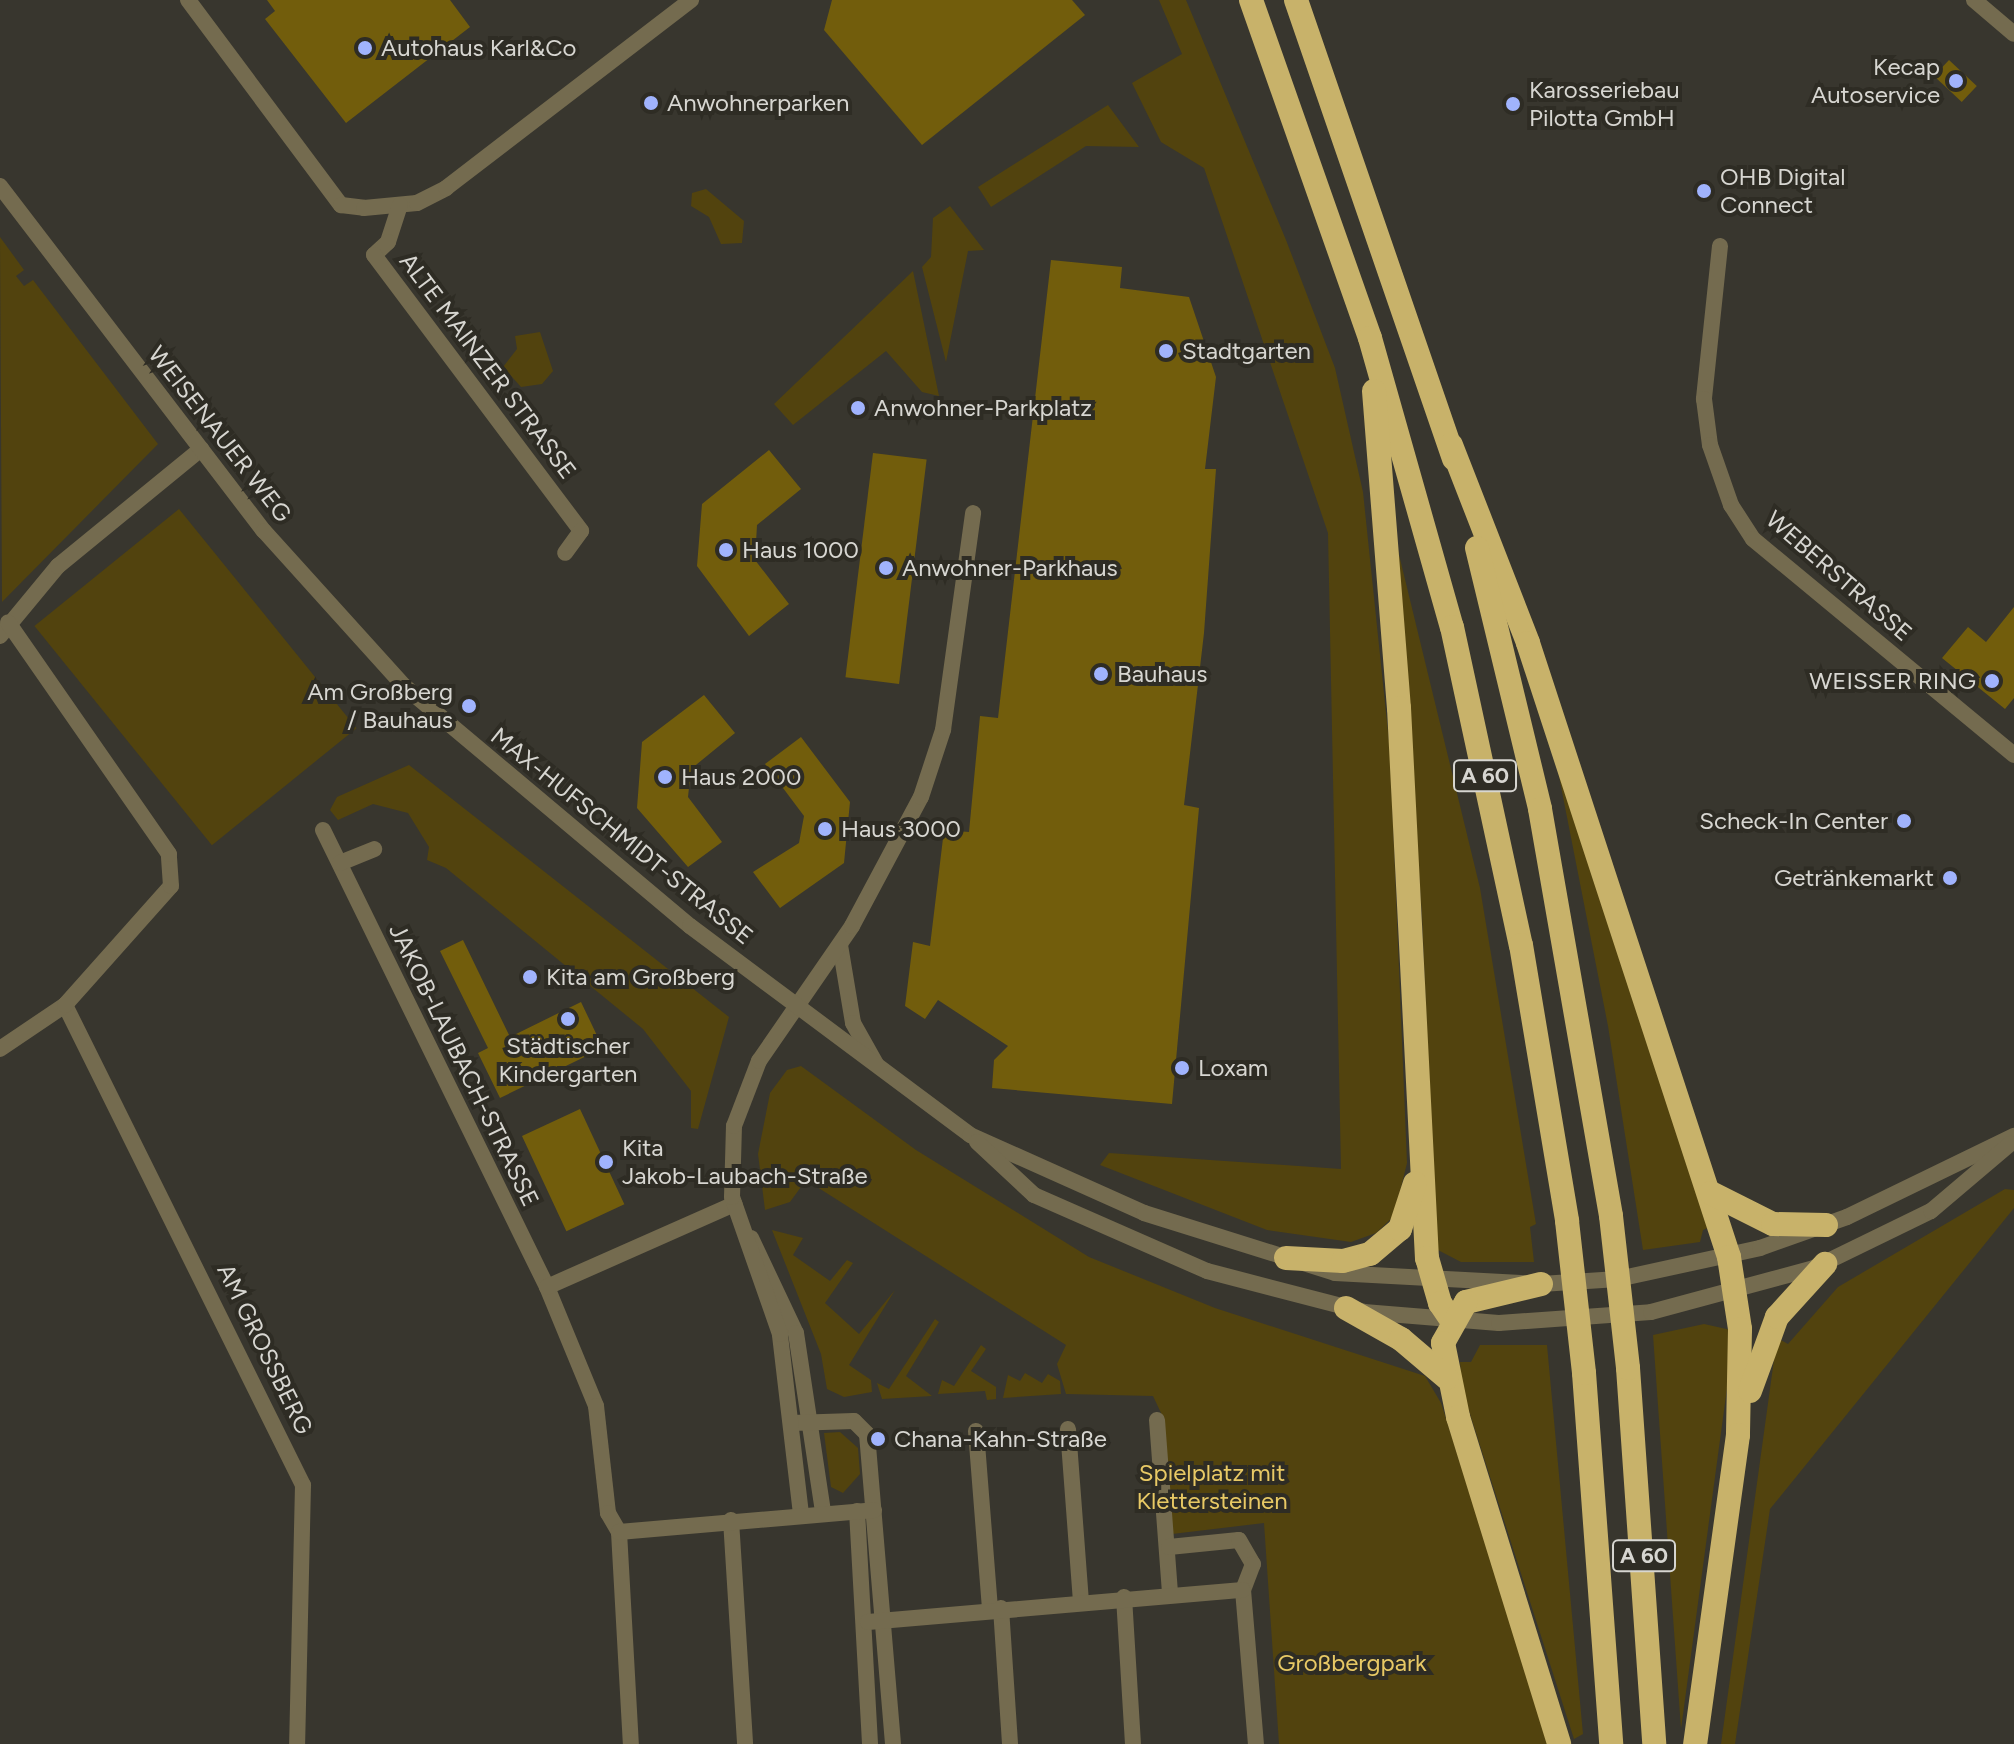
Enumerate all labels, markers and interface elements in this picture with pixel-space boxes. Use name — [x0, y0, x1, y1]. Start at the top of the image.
place label: Autohaus Karl&Co — [381, 34, 576, 62]
marker: Autohaus Karl&Co — [356, 39, 374, 57]
place label: Kecap Autoservice — [1811, 53, 1940, 109]
marker: Kecap Autoservice — [1947, 72, 1965, 90]
place label: Karosseriebau Pilotta GmbH — [1529, 76, 1680, 132]
place label: Anwohnerparken — [667, 89, 849, 117]
marker: Anwohnerparken — [642, 94, 660, 112]
marker: Karosseriebau Pilotta GmbH — [1504, 95, 1522, 113]
place label: OHB Digital Connect — [1720, 163, 1846, 219]
marker: OHB Digital Connect — [1695, 182, 1713, 200]
street label: ALTE MAINZER STRASSE — [394, 247, 582, 485]
place label: Stadtgarten — [1182, 337, 1311, 365]
street label: WEISENAUER WEG — [142, 340, 298, 528]
marker: Stadtgarten — [1157, 342, 1175, 360]
place label: Anwohner-Parkplatz — [874, 394, 1092, 422]
marker: Anwohner-Parkplatz — [849, 399, 867, 417]
street label: WEBERSTRASSE — [1760, 505, 1918, 647]
place label: Haus 1000 — [742, 536, 859, 564]
marker: Haus 1000 — [717, 541, 735, 559]
place label: Anwohner-Parkhaus — [902, 554, 1118, 582]
marker: Anwohner-Parkhaus — [877, 559, 895, 577]
place label: Bauhaus — [1117, 660, 1208, 688]
marker: Bauhaus — [1092, 665, 1110, 683]
place label: WEISSER RING — [1809, 667, 1976, 695]
marker: WEISSER RING — [1983, 672, 2001, 690]
place label: Am Großberg / Bauhaus — [307, 678, 453, 734]
marker: Am Großberg / Bauhaus — [460, 697, 478, 715]
street label: MAX-HUFSCHMIDT-STRASSE — [485, 721, 759, 951]
road number: A 60 — [1453, 758, 1517, 794]
place label: Haus 2000 — [681, 763, 801, 791]
marker: Haus 2000 — [656, 768, 674, 786]
place label: Scheck-In Center — [1699, 807, 1888, 835]
marker: Scheck-In Center — [1895, 812, 1913, 830]
place label: Haus 3000 — [841, 815, 961, 843]
marker: Haus 3000 — [816, 820, 834, 838]
place label: Getränkemarkt — [1774, 864, 1934, 892]
marker: Getränkemarkt — [1941, 869, 1959, 887]
street label: JAKOB-LAUBACH-STRASSE — [383, 919, 545, 1211]
place label: Kita am Großberg — [546, 963, 735, 991]
marker: Kita am Großberg — [521, 968, 539, 986]
marker: Städtischer Kindergarten — [559, 1010, 577, 1028]
place label: Städtischer Kindergarten — [499, 1032, 637, 1088]
place label: Loxam — [1198, 1054, 1268, 1082]
marker: Loxam — [1173, 1059, 1191, 1077]
place label: Kita Jakob-Laubach-Straße — [622, 1134, 868, 1190]
marker: Kita Jakob-Laubach-Straße — [597, 1153, 615, 1171]
street label: AM GROSSBERG — [211, 1259, 319, 1439]
place label: Chana-Kahn-Straße — [894, 1425, 1107, 1453]
marker: Chana-Kahn-Straße — [869, 1430, 887, 1448]
park label: Spielplatz mit Klettersteinen — [1136, 1459, 1288, 1515]
road number: A 60 — [1612, 1538, 1676, 1574]
park label: Großbergpark — [1277, 1649, 1427, 1677]

